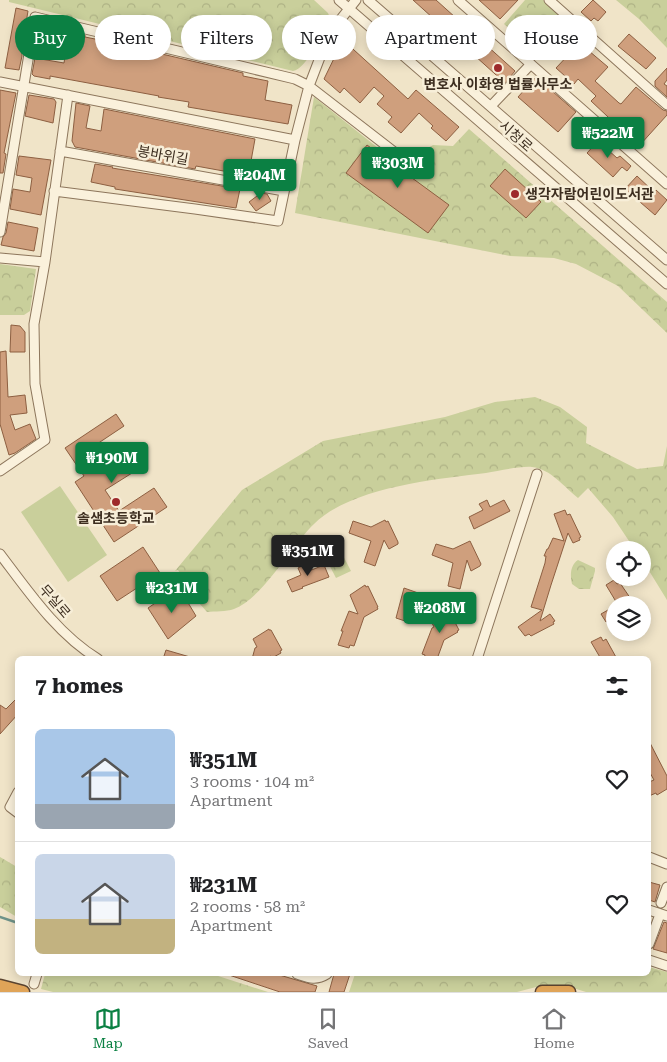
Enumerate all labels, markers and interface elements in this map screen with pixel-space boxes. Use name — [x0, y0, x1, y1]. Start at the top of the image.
chip: Buy — [15, 15, 85, 60]
chip: Rent — [95, 15, 171, 60]
chip: Filters — [181, 15, 272, 60]
chip: New — [282, 15, 356, 60]
chip: Apartment — [366, 15, 495, 60]
chip: House — [505, 15, 597, 60]
marker: 변호사 이화영 법률사무소 — [492, 62, 504, 74]
place label: 변호사 이화영 법률사무소 — [424, 76, 573, 92]
pin: ₩522M — [573, 116, 643, 159]
street label: 시청로 — [496, 117, 536, 155]
text: ₩522M — [582, 123, 634, 142]
street label: 봉바위길 — [136, 143, 190, 167]
pin: ₩303M — [363, 146, 433, 189]
text: ₩303M — [372, 153, 424, 172]
pin: ₩204M — [225, 158, 295, 201]
text: ₩204M — [234, 165, 286, 184]
place label: 생각자람어린이도서관 — [525, 186, 654, 202]
marker: 생각자람어린이도서관 — [509, 188, 521, 200]
pin: ₩190M — [77, 442, 147, 484]
text: ₩190M — [86, 448, 138, 467]
marker: 솔샘초등학교 — [110, 496, 122, 508]
place label: 솔샘초등학교 — [77, 510, 155, 526]
pin: ₩351M — [273, 534, 343, 577]
text: ₩351M — [282, 541, 334, 560]
map controls — [606, 541, 651, 641]
button: locate — [606, 541, 651, 586]
pin: ₩231M — [137, 572, 207, 614]
text: ₩231M — [146, 578, 198, 597]
street label: 무실로 — [36, 581, 74, 621]
pin: ₩208M — [405, 592, 475, 634]
button: layers — [606, 596, 651, 641]
text: ₩208M — [414, 598, 466, 617]
icon: filters — [603, 672, 631, 700]
text: 7 homes — [35, 674, 123, 698]
text: ₩351M — [190, 748, 257, 772]
icon: home — [75, 749, 135, 809]
icon: heart — [603, 765, 631, 793]
text: 3 rooms · 104 m² — [190, 772, 314, 791]
text: Apartment — [190, 791, 273, 810]
text: ₩231M — [190, 873, 257, 897]
icon: home — [75, 874, 135, 934]
icon: heart — [603, 890, 631, 918]
text: 2 rooms · 58 m² — [190, 897, 305, 916]
text: Apartment — [190, 916, 273, 935]
tab: Map — [93, 1005, 123, 1051]
tab: Saved — [308, 1005, 348, 1051]
tab: Home — [534, 1005, 574, 1051]

